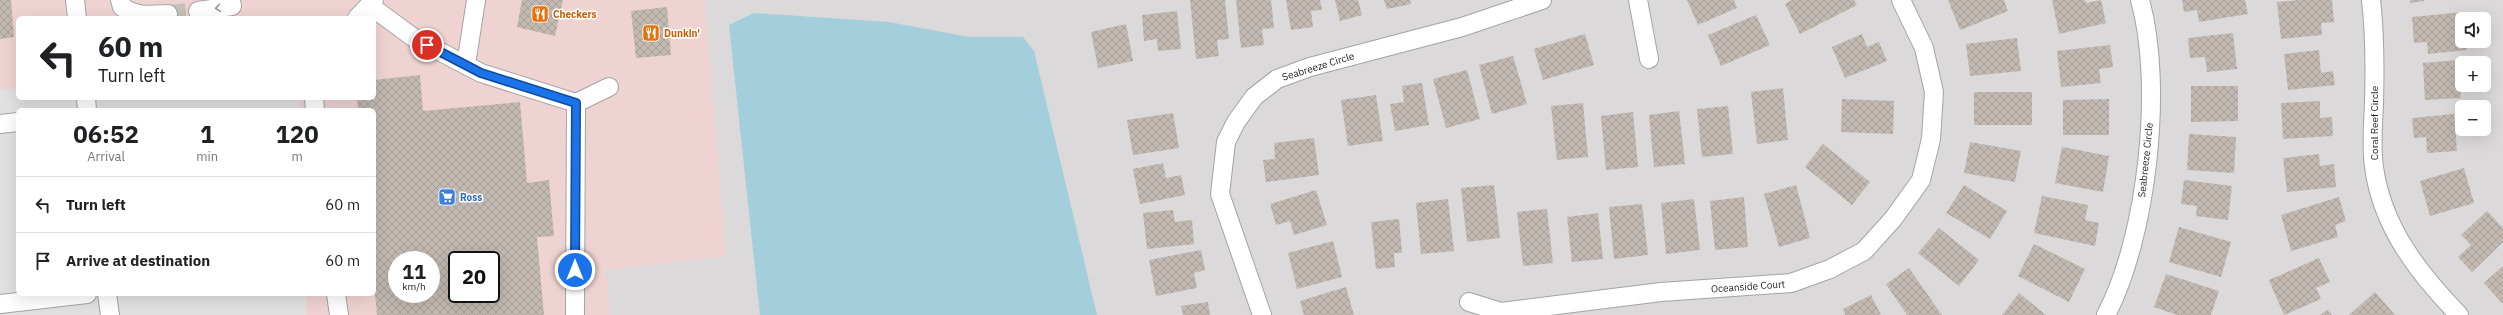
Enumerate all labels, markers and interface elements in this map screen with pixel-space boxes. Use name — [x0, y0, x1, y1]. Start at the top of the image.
one-way arrow — [215, 3, 221, 12]
restaurant icon: Checkers — [530, 4, 550, 24]
place label: Checkers — [553, 8, 596, 21]
map controls — [2455, 12, 2491, 136]
button: sound — [2455, 12, 2491, 48]
restaurant icon: Dunkin' — [641, 23, 661, 43]
place label: Dunkin' — [664, 27, 700, 40]
text: 60 m — [98, 28, 163, 65]
pin — [410, 28, 444, 62]
icon: left — [32, 32, 84, 84]
icon: arrive — [416, 34, 438, 56]
street label: Seabreeze Circle — [1280, 49, 1356, 84]
button: + — [2455, 56, 2491, 92]
text: Turn left — [98, 64, 166, 87]
street label: Coral Reef Circle — [2368, 85, 2381, 160]
button: − — [2455, 100, 2491, 136]
text: 06:52 — [73, 118, 139, 150]
text: 1 — [200, 118, 214, 150]
text: 120 — [275, 118, 319, 150]
street label: Seabreeze Circle — [2135, 122, 2156, 198]
text: Arrival — [87, 148, 125, 165]
text: min — [196, 148, 218, 165]
text: m — [291, 148, 303, 165]
supermarket icon: Ross — [437, 187, 457, 207]
place label: Ross — [460, 191, 482, 204]
icon: left — [32, 194, 54, 216]
text: Turn left — [66, 195, 126, 214]
text: 60 m — [325, 195, 360, 214]
position arrow — [554, 249, 596, 291]
icon: arrive — [32, 250, 54, 272]
text: Arrive at destination — [66, 251, 210, 270]
text: 60 m — [325, 251, 360, 270]
speed limit sign: 20 — [448, 251, 500, 303]
text: 11 — [402, 258, 426, 285]
street label: Oceanside Court — [1711, 277, 1786, 296]
text: km/h — [402, 280, 426, 293]

